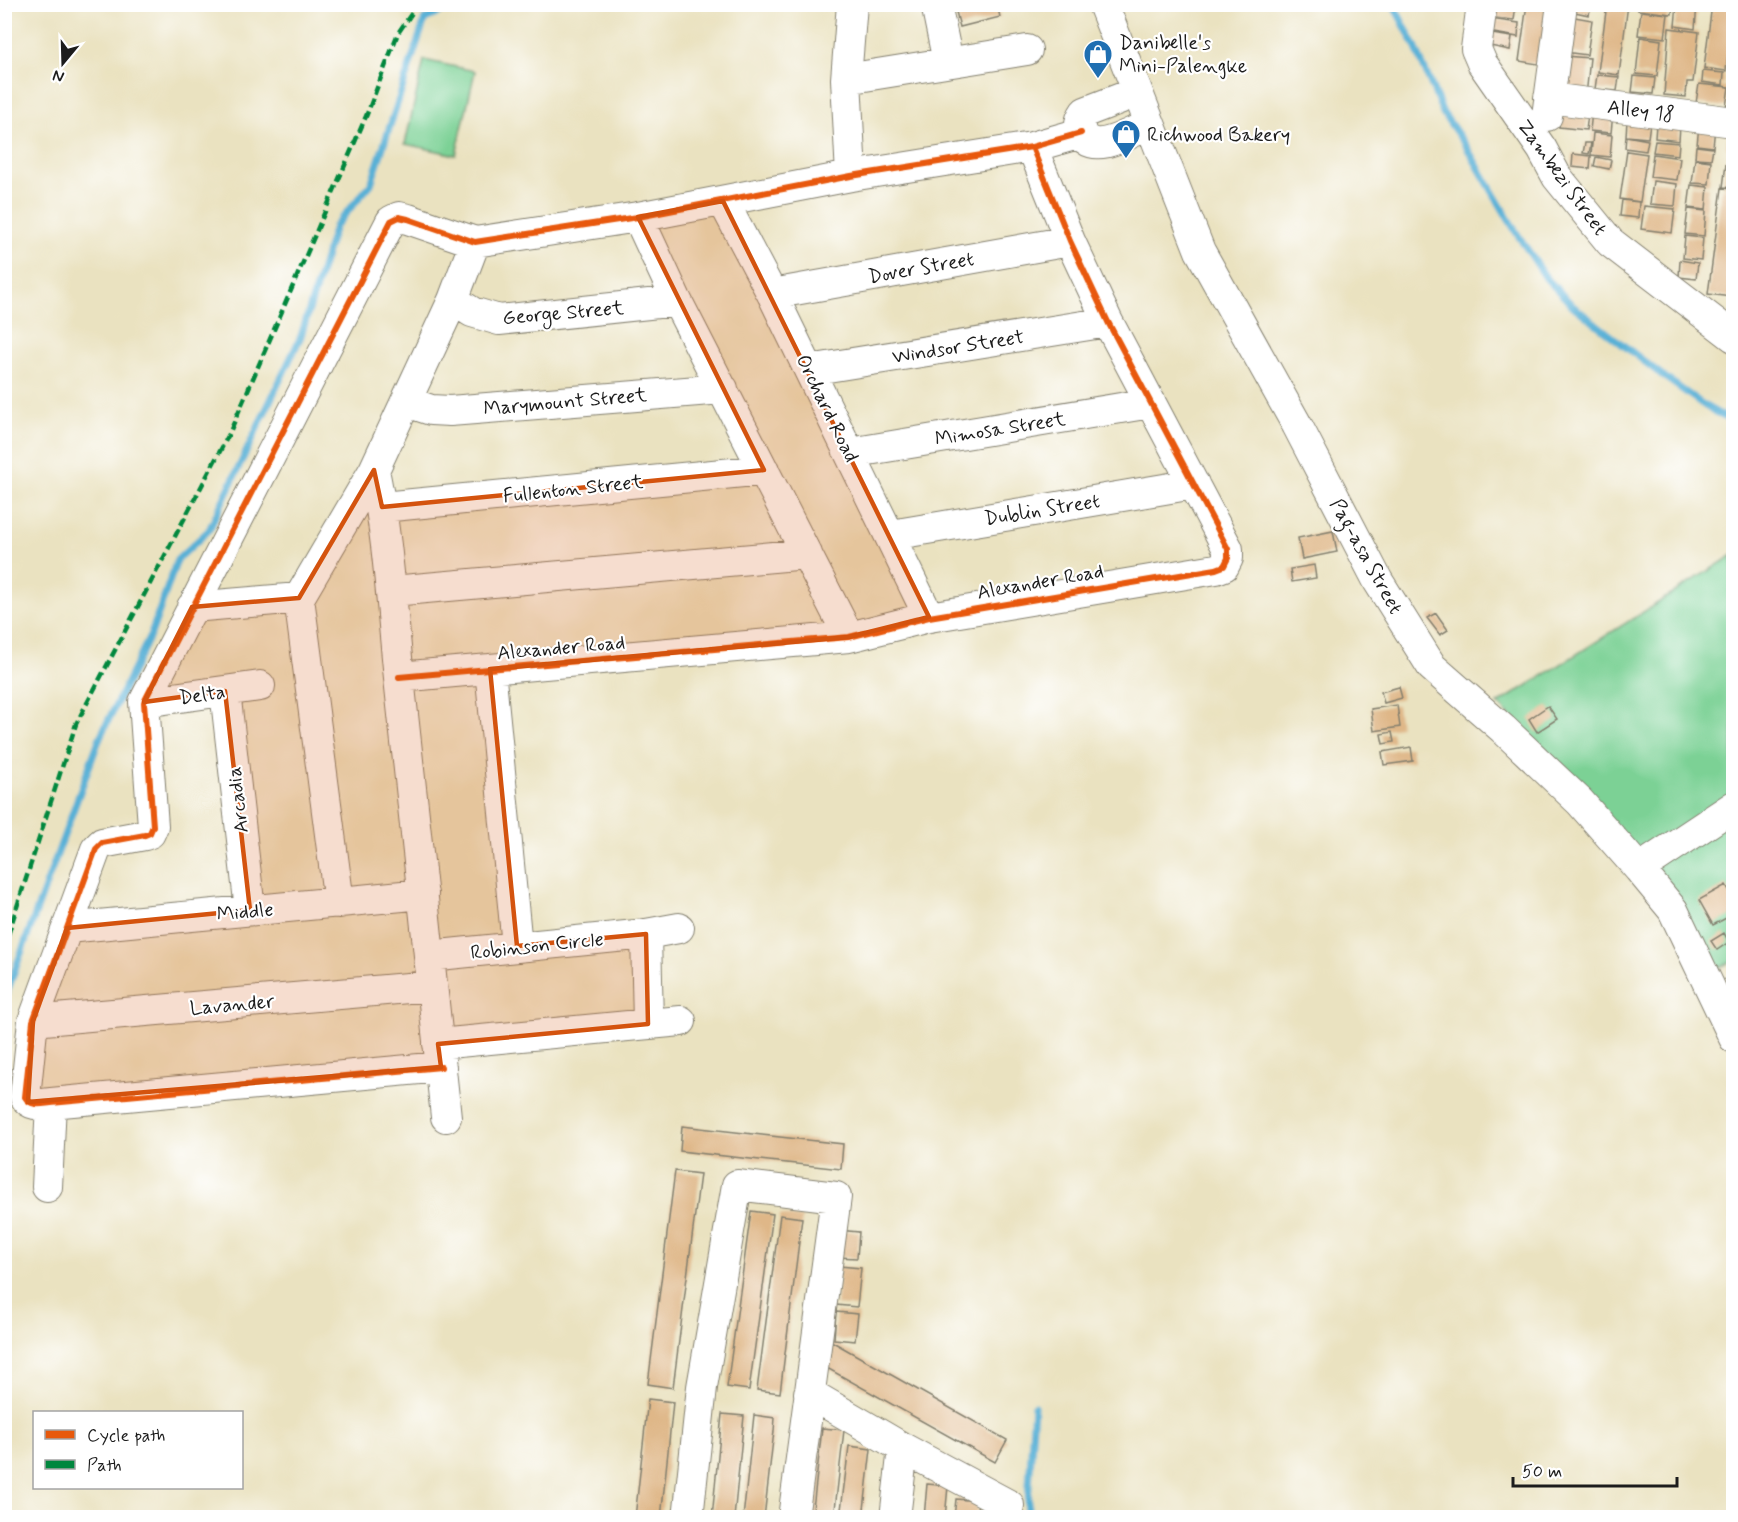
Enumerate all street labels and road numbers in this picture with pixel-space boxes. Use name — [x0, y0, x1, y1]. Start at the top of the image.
street label: Alley 18 — [1606, 94, 1676, 129]
street label: Zambezi Street — [1510, 114, 1613, 241]
street label: Dover Street — [866, 246, 976, 291]
street label: George Street — [501, 295, 625, 333]
street label: Windsor Street — [890, 324, 1026, 371]
street label: Orchard Road — [789, 350, 864, 467]
street label: Marymount Street — [482, 382, 648, 423]
street label: Mimosa Street — [933, 406, 1068, 453]
street label: Fullenton Street — [502, 469, 645, 510]
street label: Dublin Street — [983, 488, 1102, 533]
street label: Pag-asa Street — [1321, 494, 1409, 620]
street label: Alexander Road — [975, 558, 1106, 607]
street label: Alexander Road — [496, 629, 626, 668]
street label: Delta — [177, 679, 227, 712]
street label: Arcadia — [221, 765, 256, 835]
street label: Middle — [216, 897, 275, 928]
street label: Robinson Circle — [469, 926, 605, 967]
street label: Lavander — [189, 988, 276, 1023]

